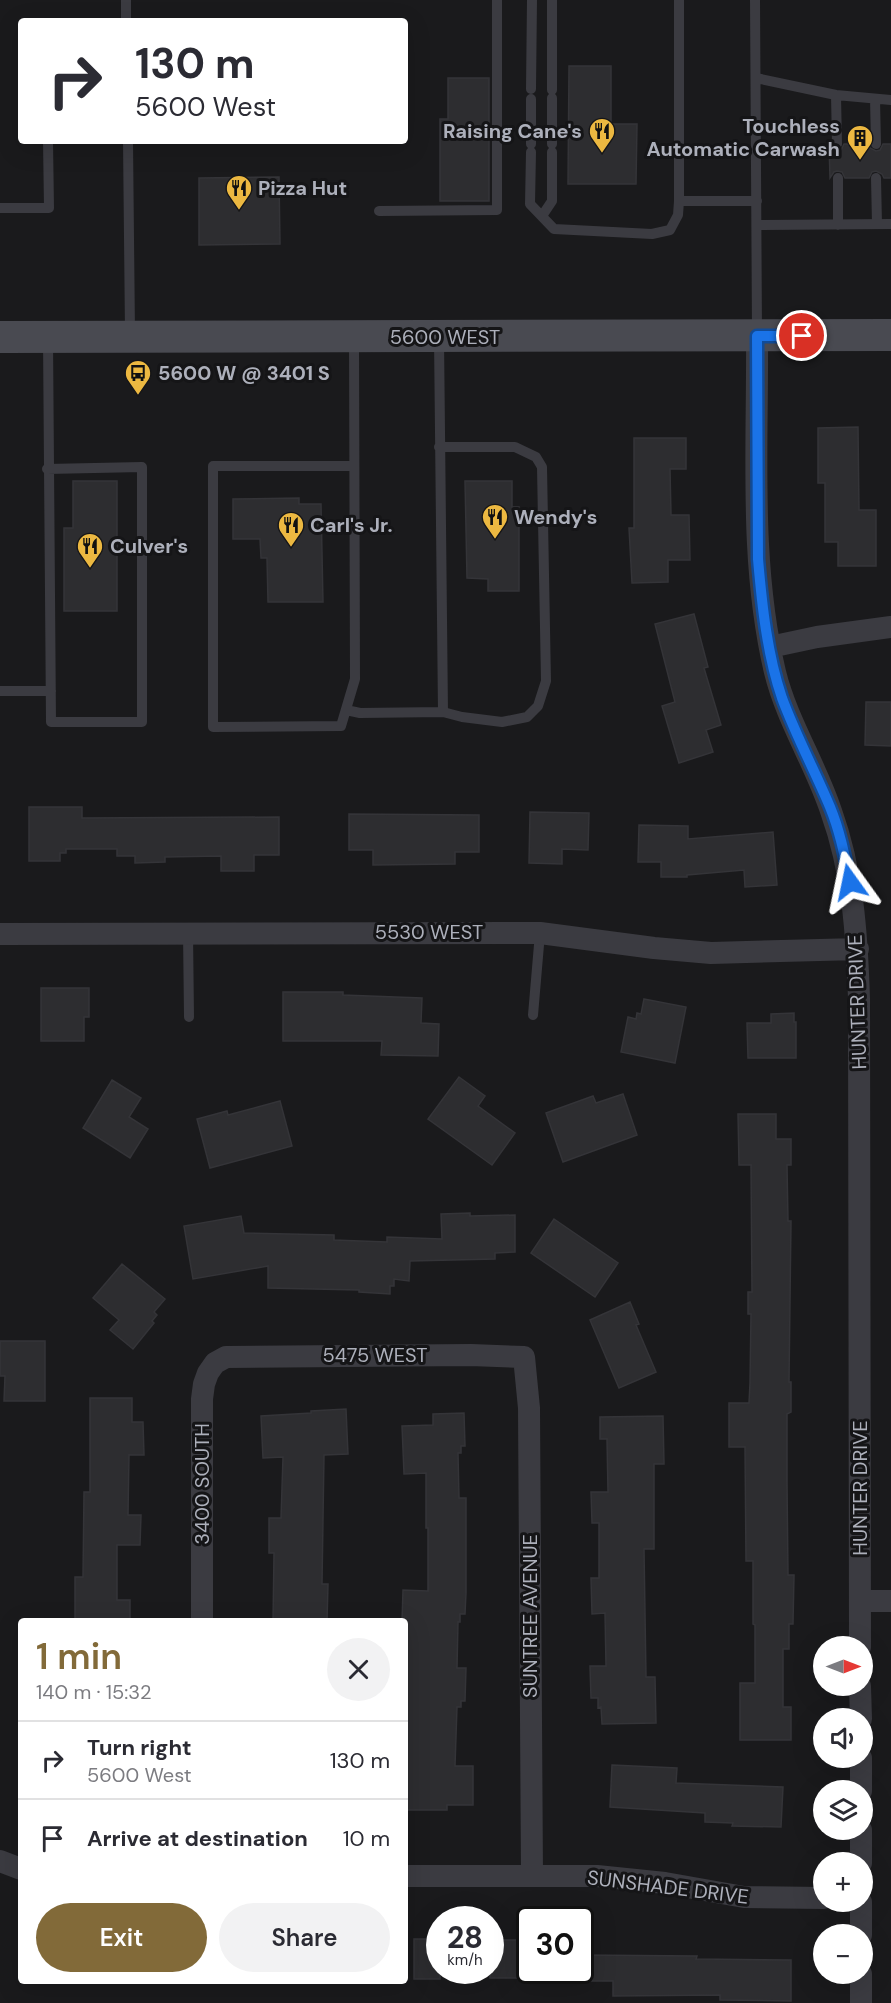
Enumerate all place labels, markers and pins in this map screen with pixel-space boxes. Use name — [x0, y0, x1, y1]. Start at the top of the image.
place label: Touchless Automatic Carwash — [646, 113, 840, 162]
restaurant icon: Raising Cane's — [587, 116, 617, 154]
place label: Raising Cane's — [443, 118, 582, 144]
building icon: Touchless Automatic Carwash — [845, 123, 875, 161]
restaurant icon: Pizza Hut — [224, 173, 254, 211]
place label: Pizza Hut — [258, 175, 347, 201]
pin — [776, 310, 827, 361]
bus stop icon: 5600 W @ 3401 S — [123, 358, 153, 396]
place label: 5600 W @ 3401 S — [158, 360, 330, 386]
restaurant icon: Wendy's — [480, 502, 510, 540]
place label: Wendy's — [514, 504, 597, 530]
restaurant icon: Carl's Jr. — [276, 510, 306, 548]
place label: Carl's Jr. — [310, 512, 393, 538]
restaurant icon: Culver's — [75, 531, 105, 569]
place label: Culver's — [110, 533, 188, 559]

